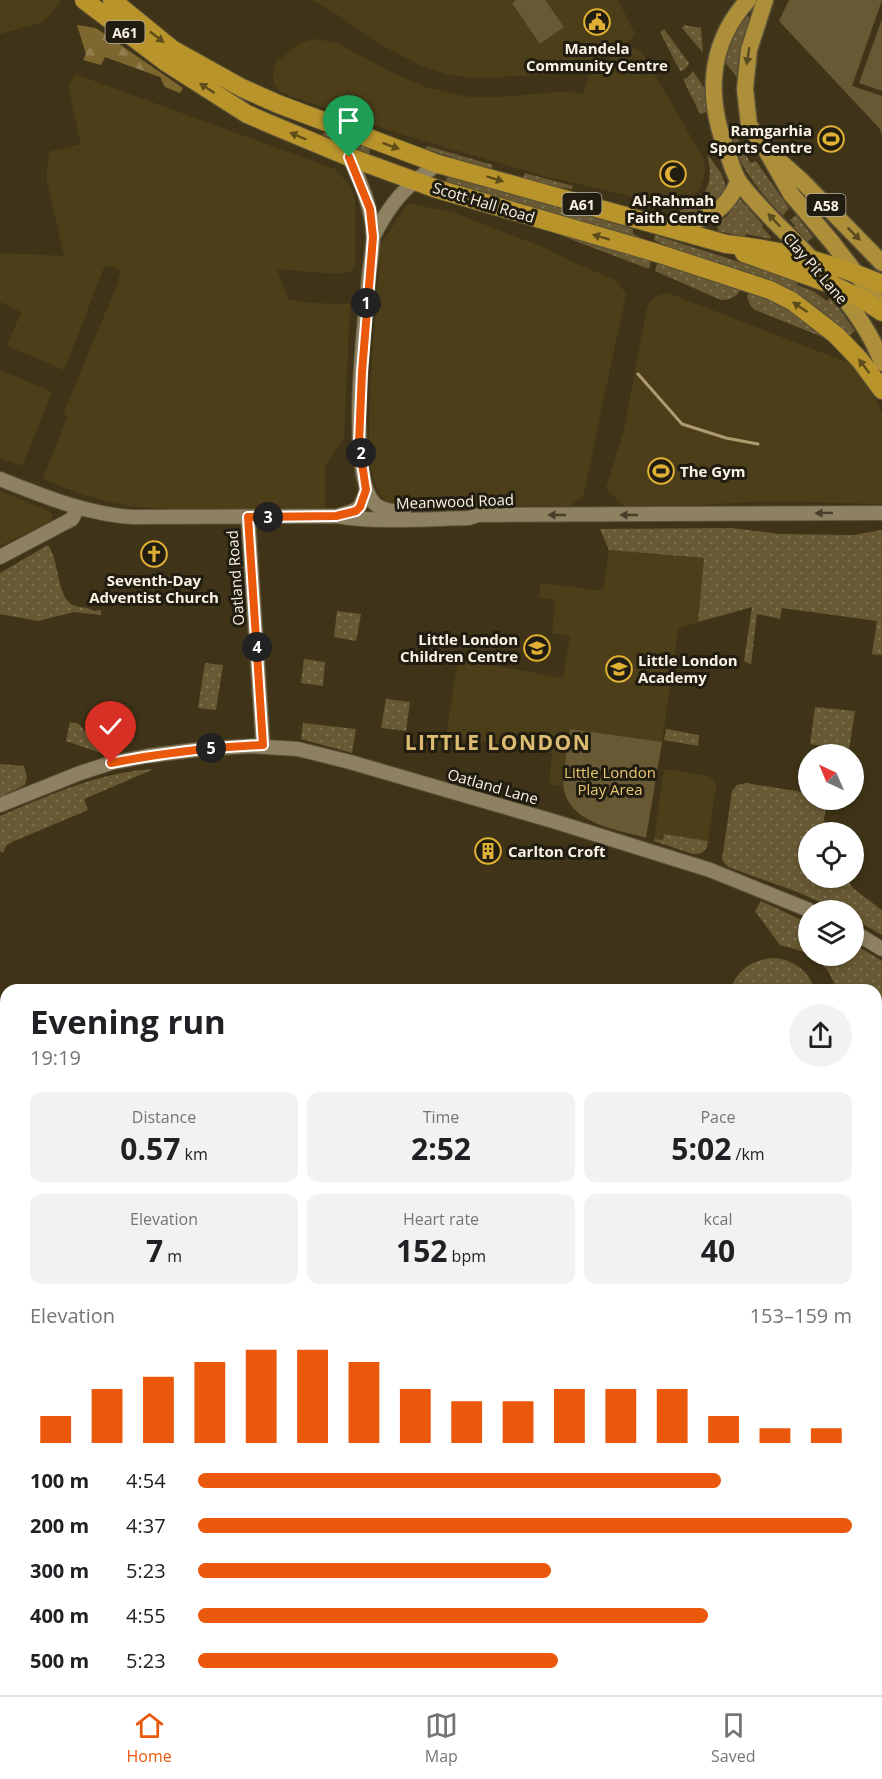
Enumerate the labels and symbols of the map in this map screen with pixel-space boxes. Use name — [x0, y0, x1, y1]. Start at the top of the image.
public building icon: Mandela Community Centre — [582, 7, 612, 37]
road number: A61 — [106, 21, 144, 43]
one-way arrow — [150, 30, 165, 42]
place label: Mandela Community Centre — [526, 38, 668, 75]
one-way arrow — [744, 47, 753, 66]
one-way arrow — [199, 83, 215, 94]
pin — [323, 95, 374, 157]
place label: Ramgarhia Sports Centre — [710, 120, 812, 157]
sports icon: Ramgarhia Sports Centre — [816, 124, 846, 154]
one-way arrow — [288, 131, 306, 141]
one-way arrow — [383, 141, 401, 151]
mosque icon: Al-Rahmah Faith Centre — [658, 159, 688, 189]
one-way arrow — [486, 175, 504, 184]
street label: Scott Hall Road — [431, 177, 537, 227]
place label: Al-Rahmah Faith Centre — [627, 190, 719, 227]
road number: A61 — [562, 193, 602, 215]
road number: A58 — [806, 194, 846, 216]
one-way arrow — [768, 213, 781, 228]
one-way arrow — [847, 226, 861, 240]
street label: Clay Pit Lane — [779, 228, 853, 308]
one-way arrow — [592, 232, 610, 241]
pin: 1 — [351, 288, 381, 318]
one-way arrow — [793, 301, 809, 313]
one-way arrow — [859, 359, 871, 374]
pin: 2 — [346, 438, 376, 468]
sports icon: The Gym — [646, 456, 676, 486]
place label: The Gym — [680, 461, 745, 481]
street label: Meanwood Road — [396, 489, 514, 513]
pin: 3 — [253, 502, 283, 532]
one-way arrow — [814, 508, 833, 518]
one-way arrow — [547, 510, 566, 520]
one-way arrow — [619, 510, 638, 520]
street label: Oatland Road — [222, 530, 248, 626]
church icon: Seventh-Day Adventist Church — [139, 539, 169, 569]
place label: Seventh-Day Adventist Church — [89, 570, 219, 607]
place label: Little London Children Centre — [400, 629, 518, 666]
pin: 4 — [242, 632, 272, 662]
school or university icon: Little London Children Centre — [522, 633, 552, 663]
place label: Little London Academy — [638, 650, 738, 687]
school or university icon: Little London Academy — [604, 654, 634, 684]
pin — [85, 701, 136, 763]
district label: LITTLE LONDON — [405, 728, 591, 756]
pin: 5 — [196, 733, 226, 763]
north arrow — [798, 744, 864, 810]
park label: Little London Play Area — [564, 762, 656, 799]
street label: Oatland Lane — [445, 763, 541, 809]
building icon: Carlton Croft — [473, 836, 503, 866]
place label: Carlton Croft — [508, 841, 606, 861]

